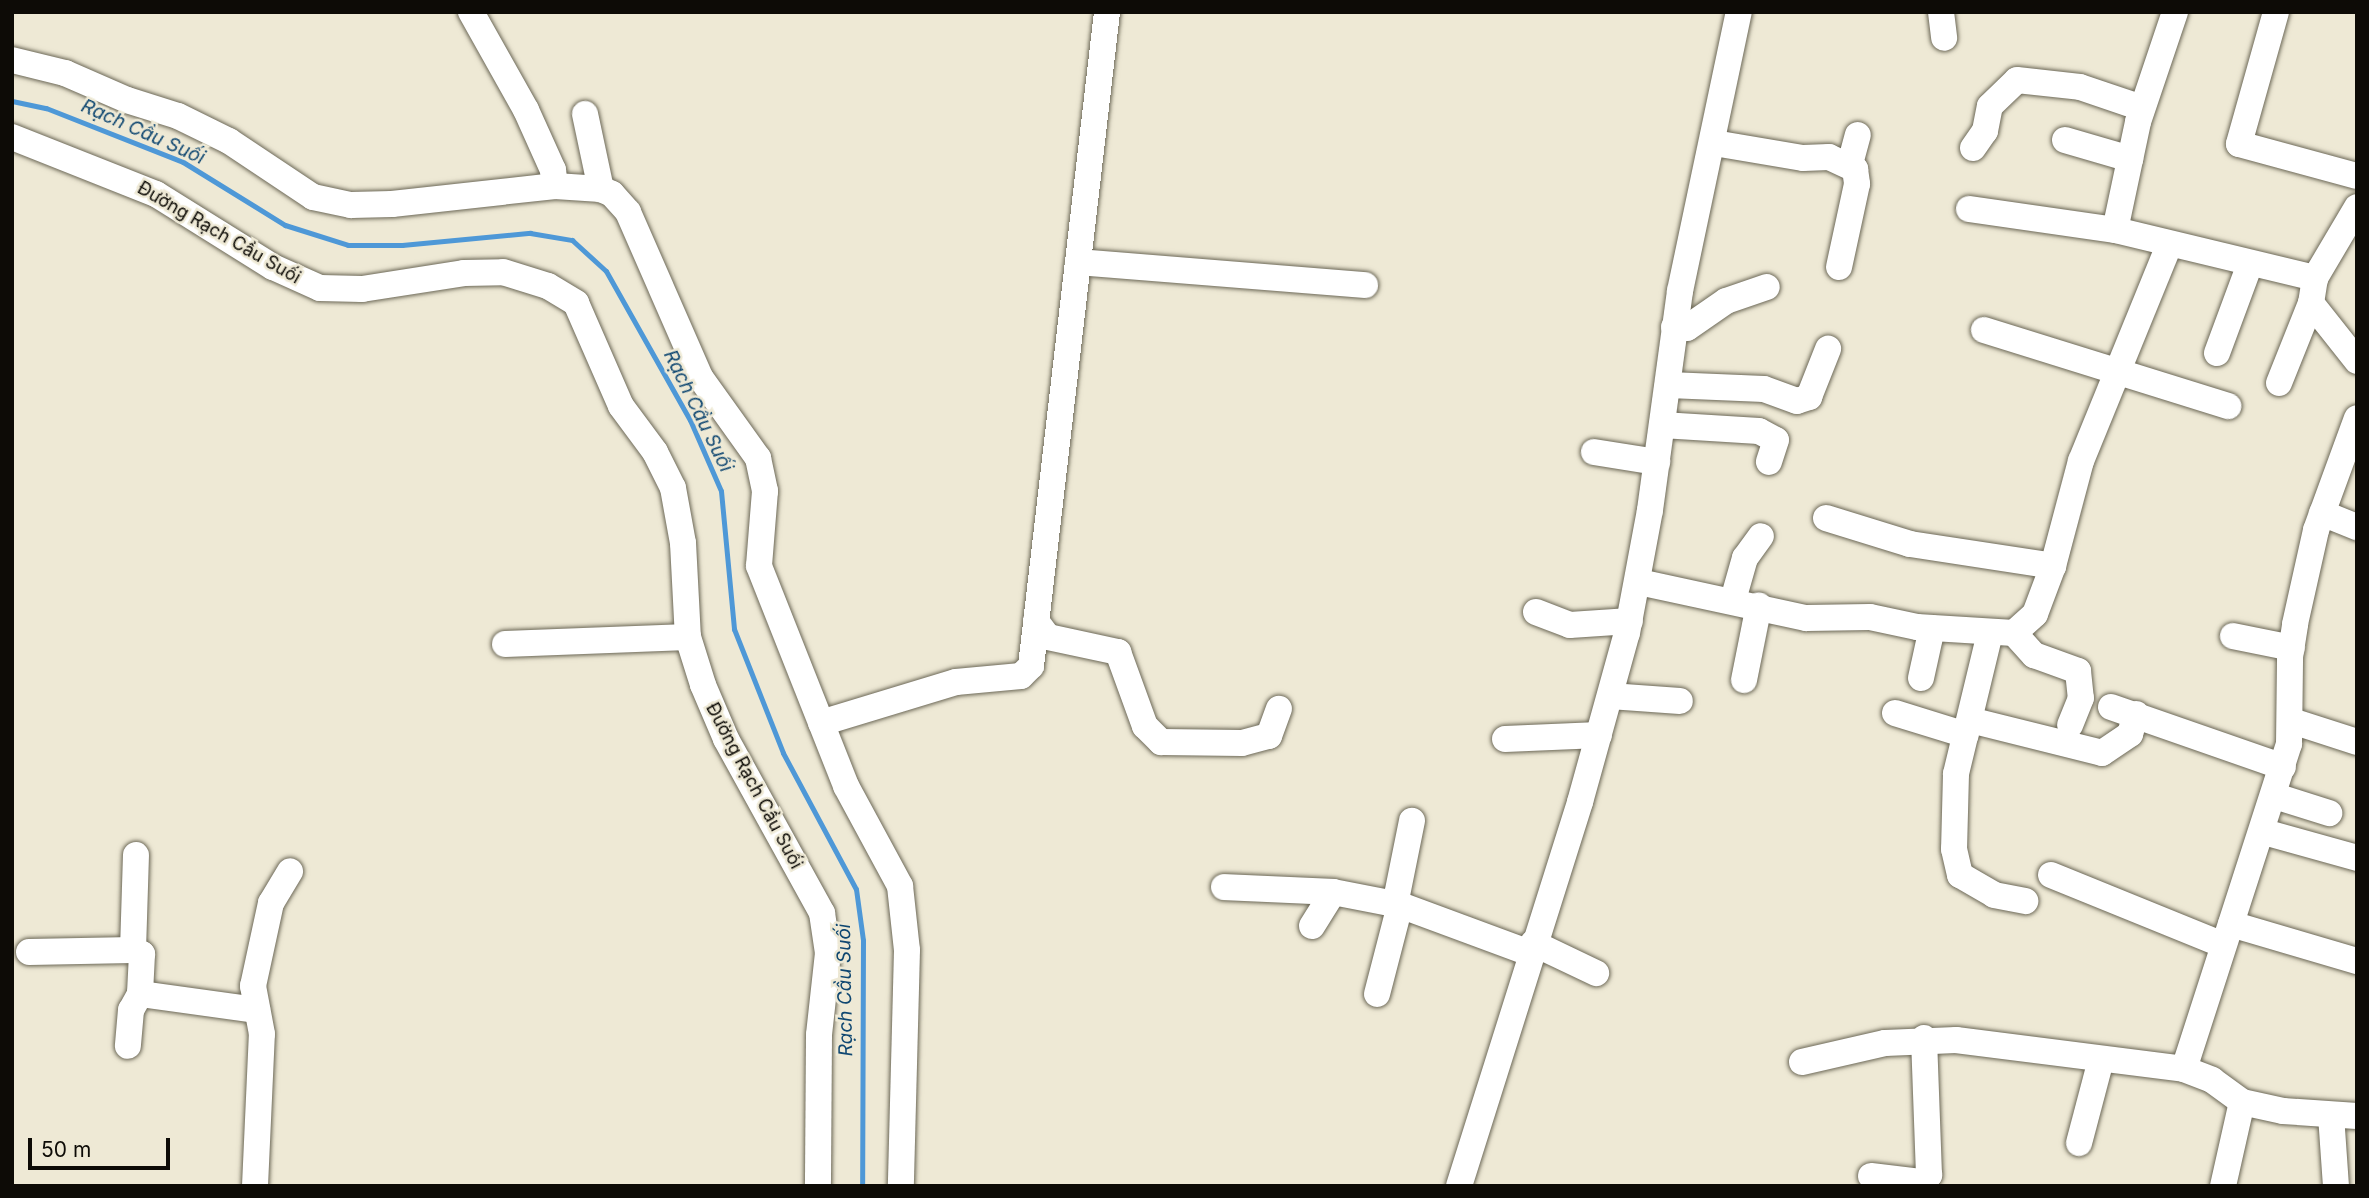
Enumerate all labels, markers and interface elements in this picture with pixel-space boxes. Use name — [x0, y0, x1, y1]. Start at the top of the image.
water label: Rạch Cầu Suối — [78, 95, 208, 169]
street label: Đường Rạch Cầu Suối — [134, 177, 304, 289]
water label: Rạch Cầu Suối — [659, 346, 737, 476]
street label: Đường Rạch Cầu Suối — [701, 699, 807, 873]
water label: Rạch Cầu Suối — [832, 923, 858, 1057]
scale bar — [32, 1124, 173, 1168]
text: 50 m — [41, 1137, 91, 1162]

